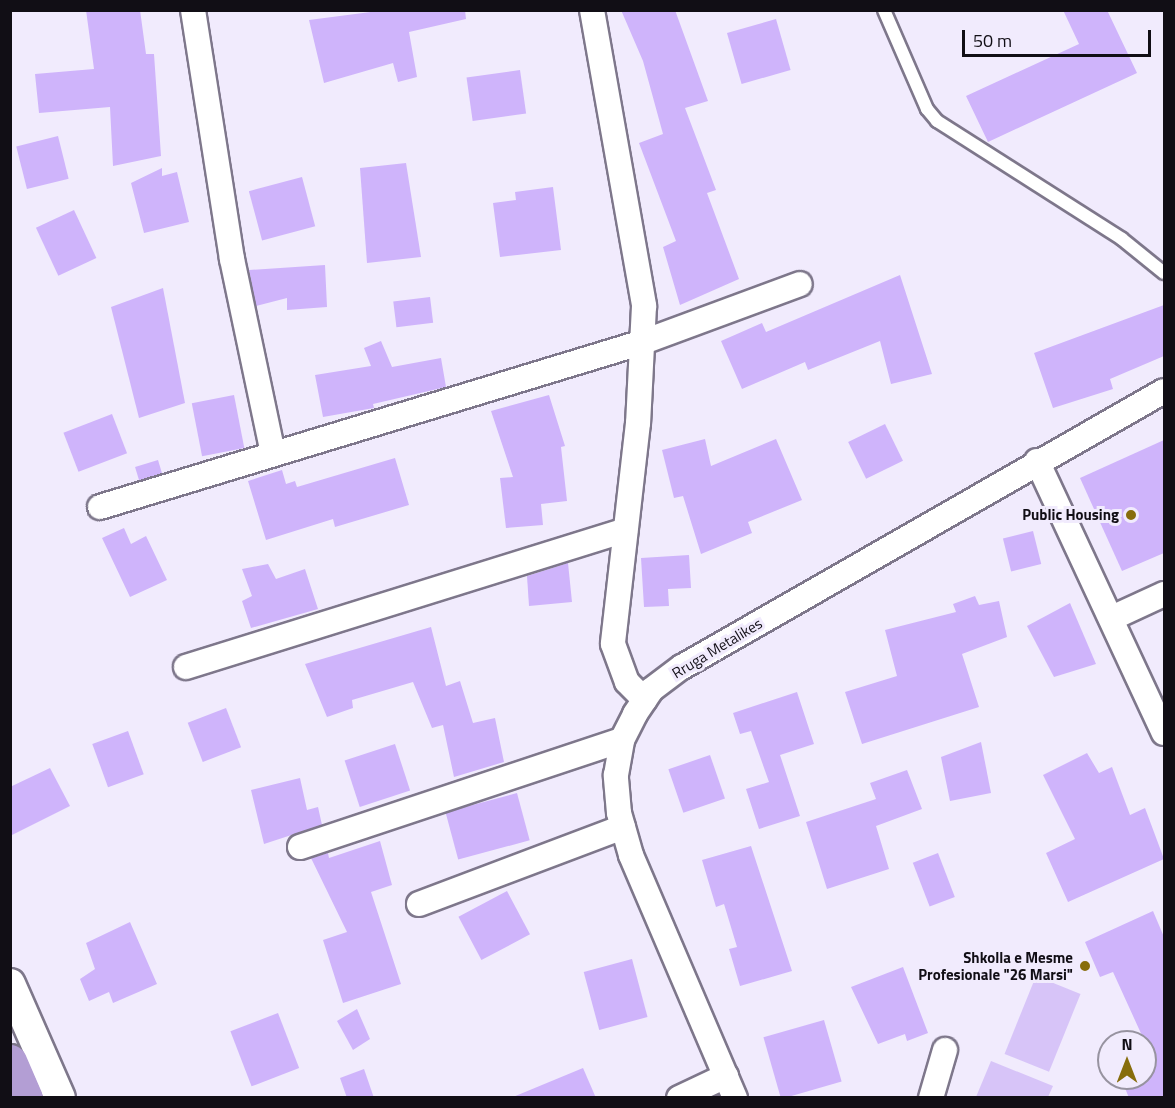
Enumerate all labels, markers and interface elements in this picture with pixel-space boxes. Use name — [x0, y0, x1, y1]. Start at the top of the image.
scale bar — [965, 18, 1154, 56]
text: 50 m — [973, 27, 1012, 54]
place label: Public Housing — [1022, 506, 1119, 524]
marker: Public Housing — [1124, 508, 1138, 522]
street label: Rruga Metalikes — [669, 614, 765, 682]
place label: Shkolla e Mesme Profesionale "26 Marsi" — [918, 948, 1073, 983]
marker: Shkolla e Mesme Profesionale "26 Marsi" — [1078, 959, 1092, 973]
north arrow — [1097, 1030, 1157, 1090]
text: N — [1121, 1032, 1133, 1056]

